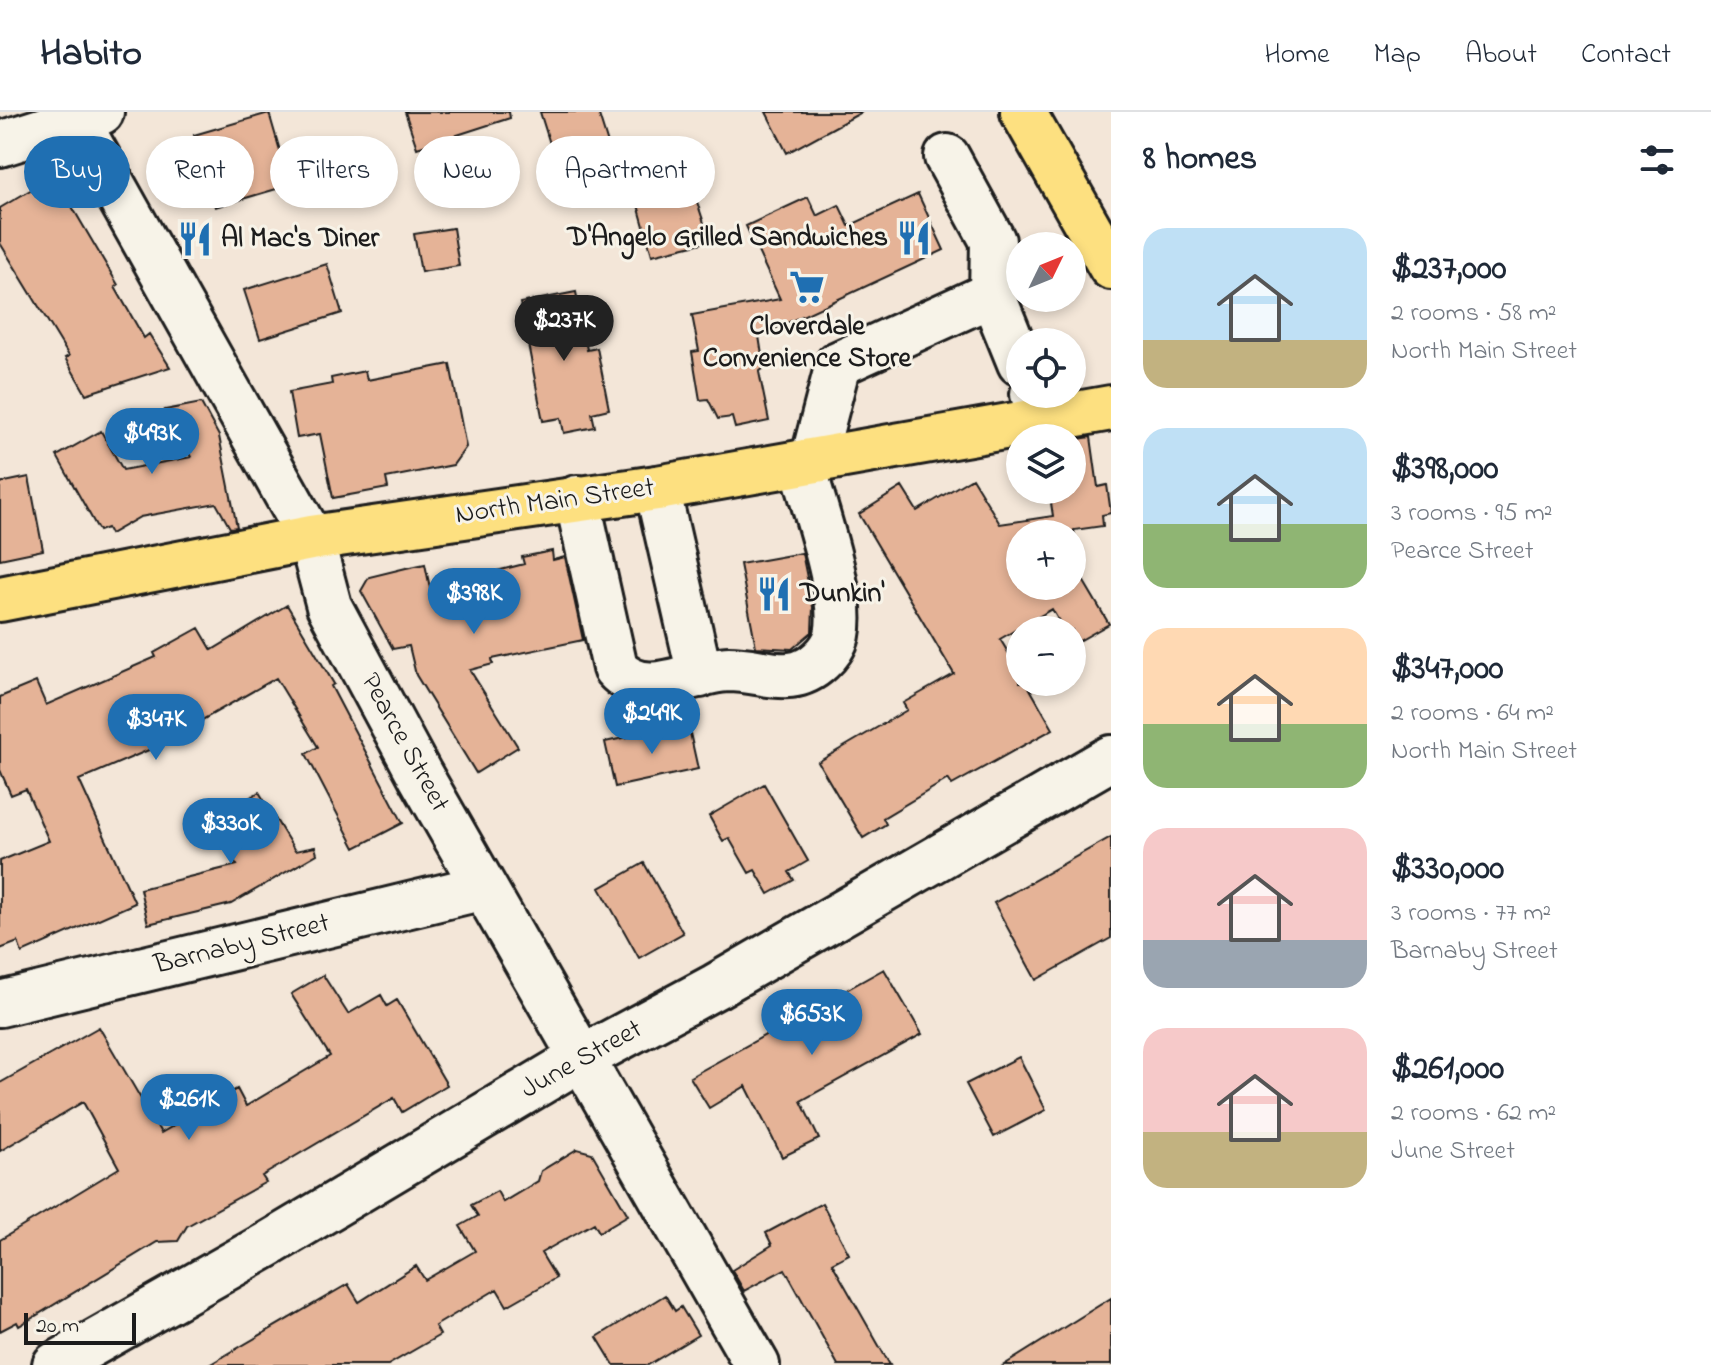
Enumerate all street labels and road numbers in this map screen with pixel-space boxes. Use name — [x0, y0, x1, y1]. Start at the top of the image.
street label: North Main Street — [453, 468, 657, 536]
street label: Pearce Street — [349, 666, 459, 820]
street label: Barnaby Street — [149, 903, 334, 987]
street label: June Street — [514, 1010, 650, 1110]

